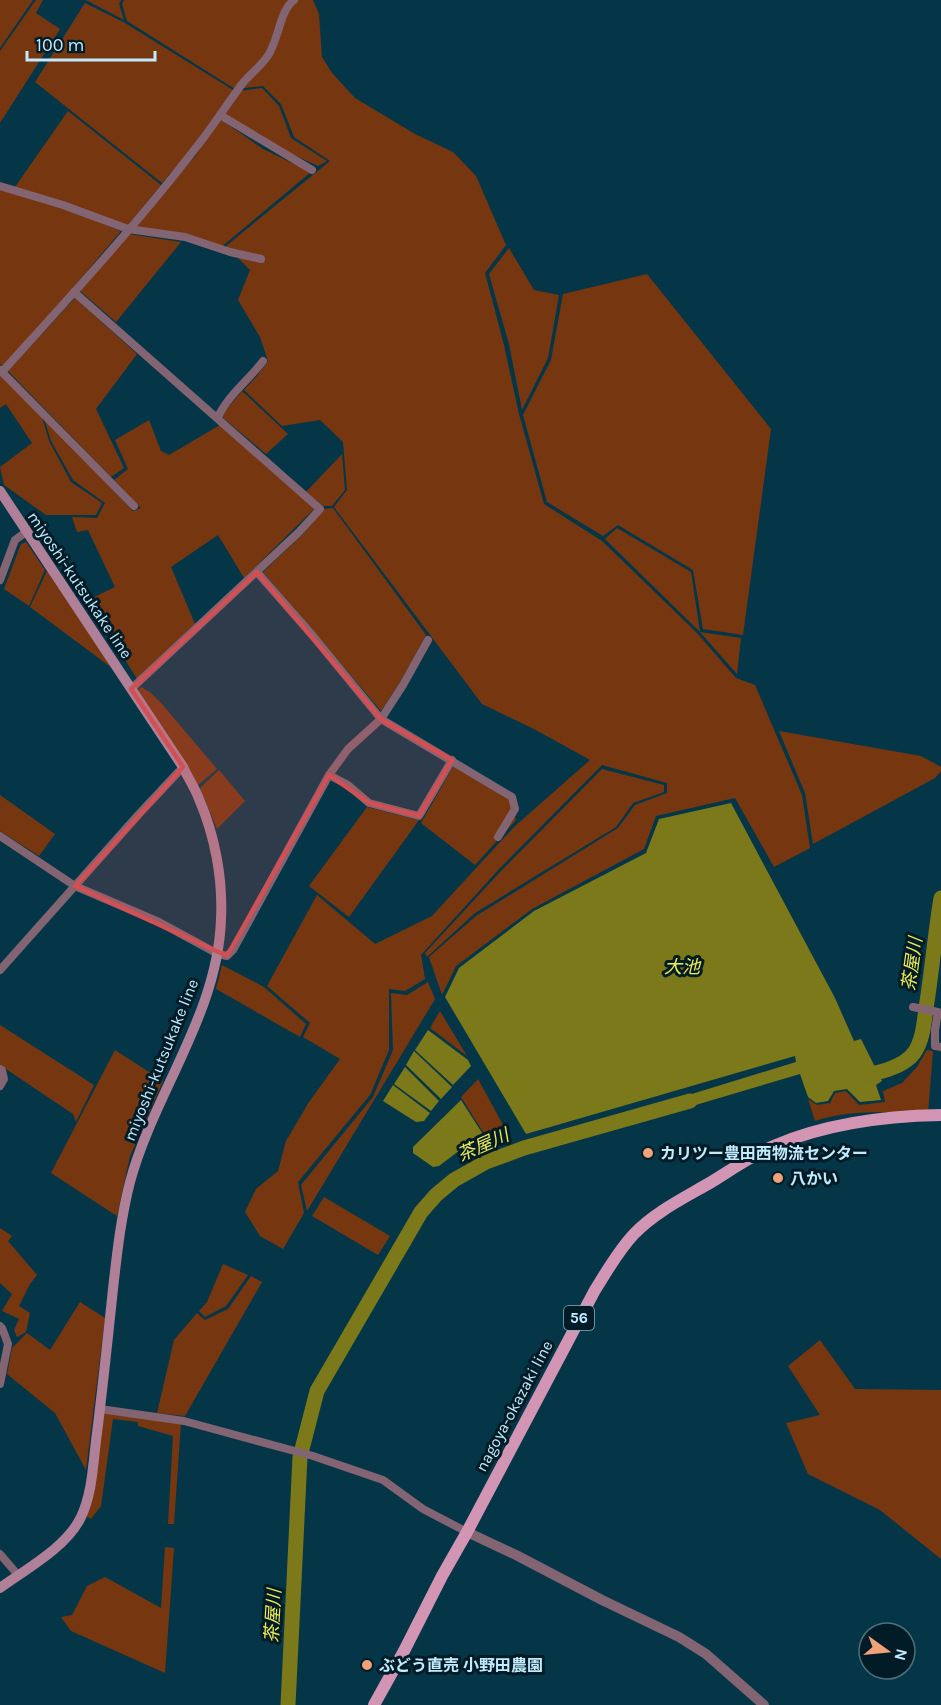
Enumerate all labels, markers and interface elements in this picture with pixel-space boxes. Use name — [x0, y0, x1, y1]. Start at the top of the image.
scale bar — [27, 24, 154, 62]
text: 100 m — [36, 34, 84, 56]
street label: miyoshi-kutsukake line — [24, 508, 136, 662]
water label: 茶屋川 — [897, 934, 927, 992]
water label: 大池 — [664, 956, 702, 978]
street label: miyoshi-kutsukake line — [120, 976, 202, 1144]
water label: 茶屋川 — [454, 1123, 514, 1166]
place label: カリツー豊田西物流センター — [660, 1144, 868, 1163]
marker: カリツー豊田西物流センター — [641, 1146, 655, 1160]
place label: 八かい — [790, 1169, 838, 1188]
marker: 八かい — [771, 1171, 785, 1185]
road number: 56 — [564, 1306, 594, 1330]
street label: nagoya-okazaki line — [471, 1337, 557, 1475]
water label: 茶屋川 — [261, 1586, 286, 1644]
north arrow — [857, 1621, 917, 1681]
text: N — [890, 1647, 912, 1663]
place label: ぶどう直売 小野田農園 — [379, 1656, 543, 1675]
marker: ぶどう直売 小野田農園 — [360, 1658, 374, 1672]

